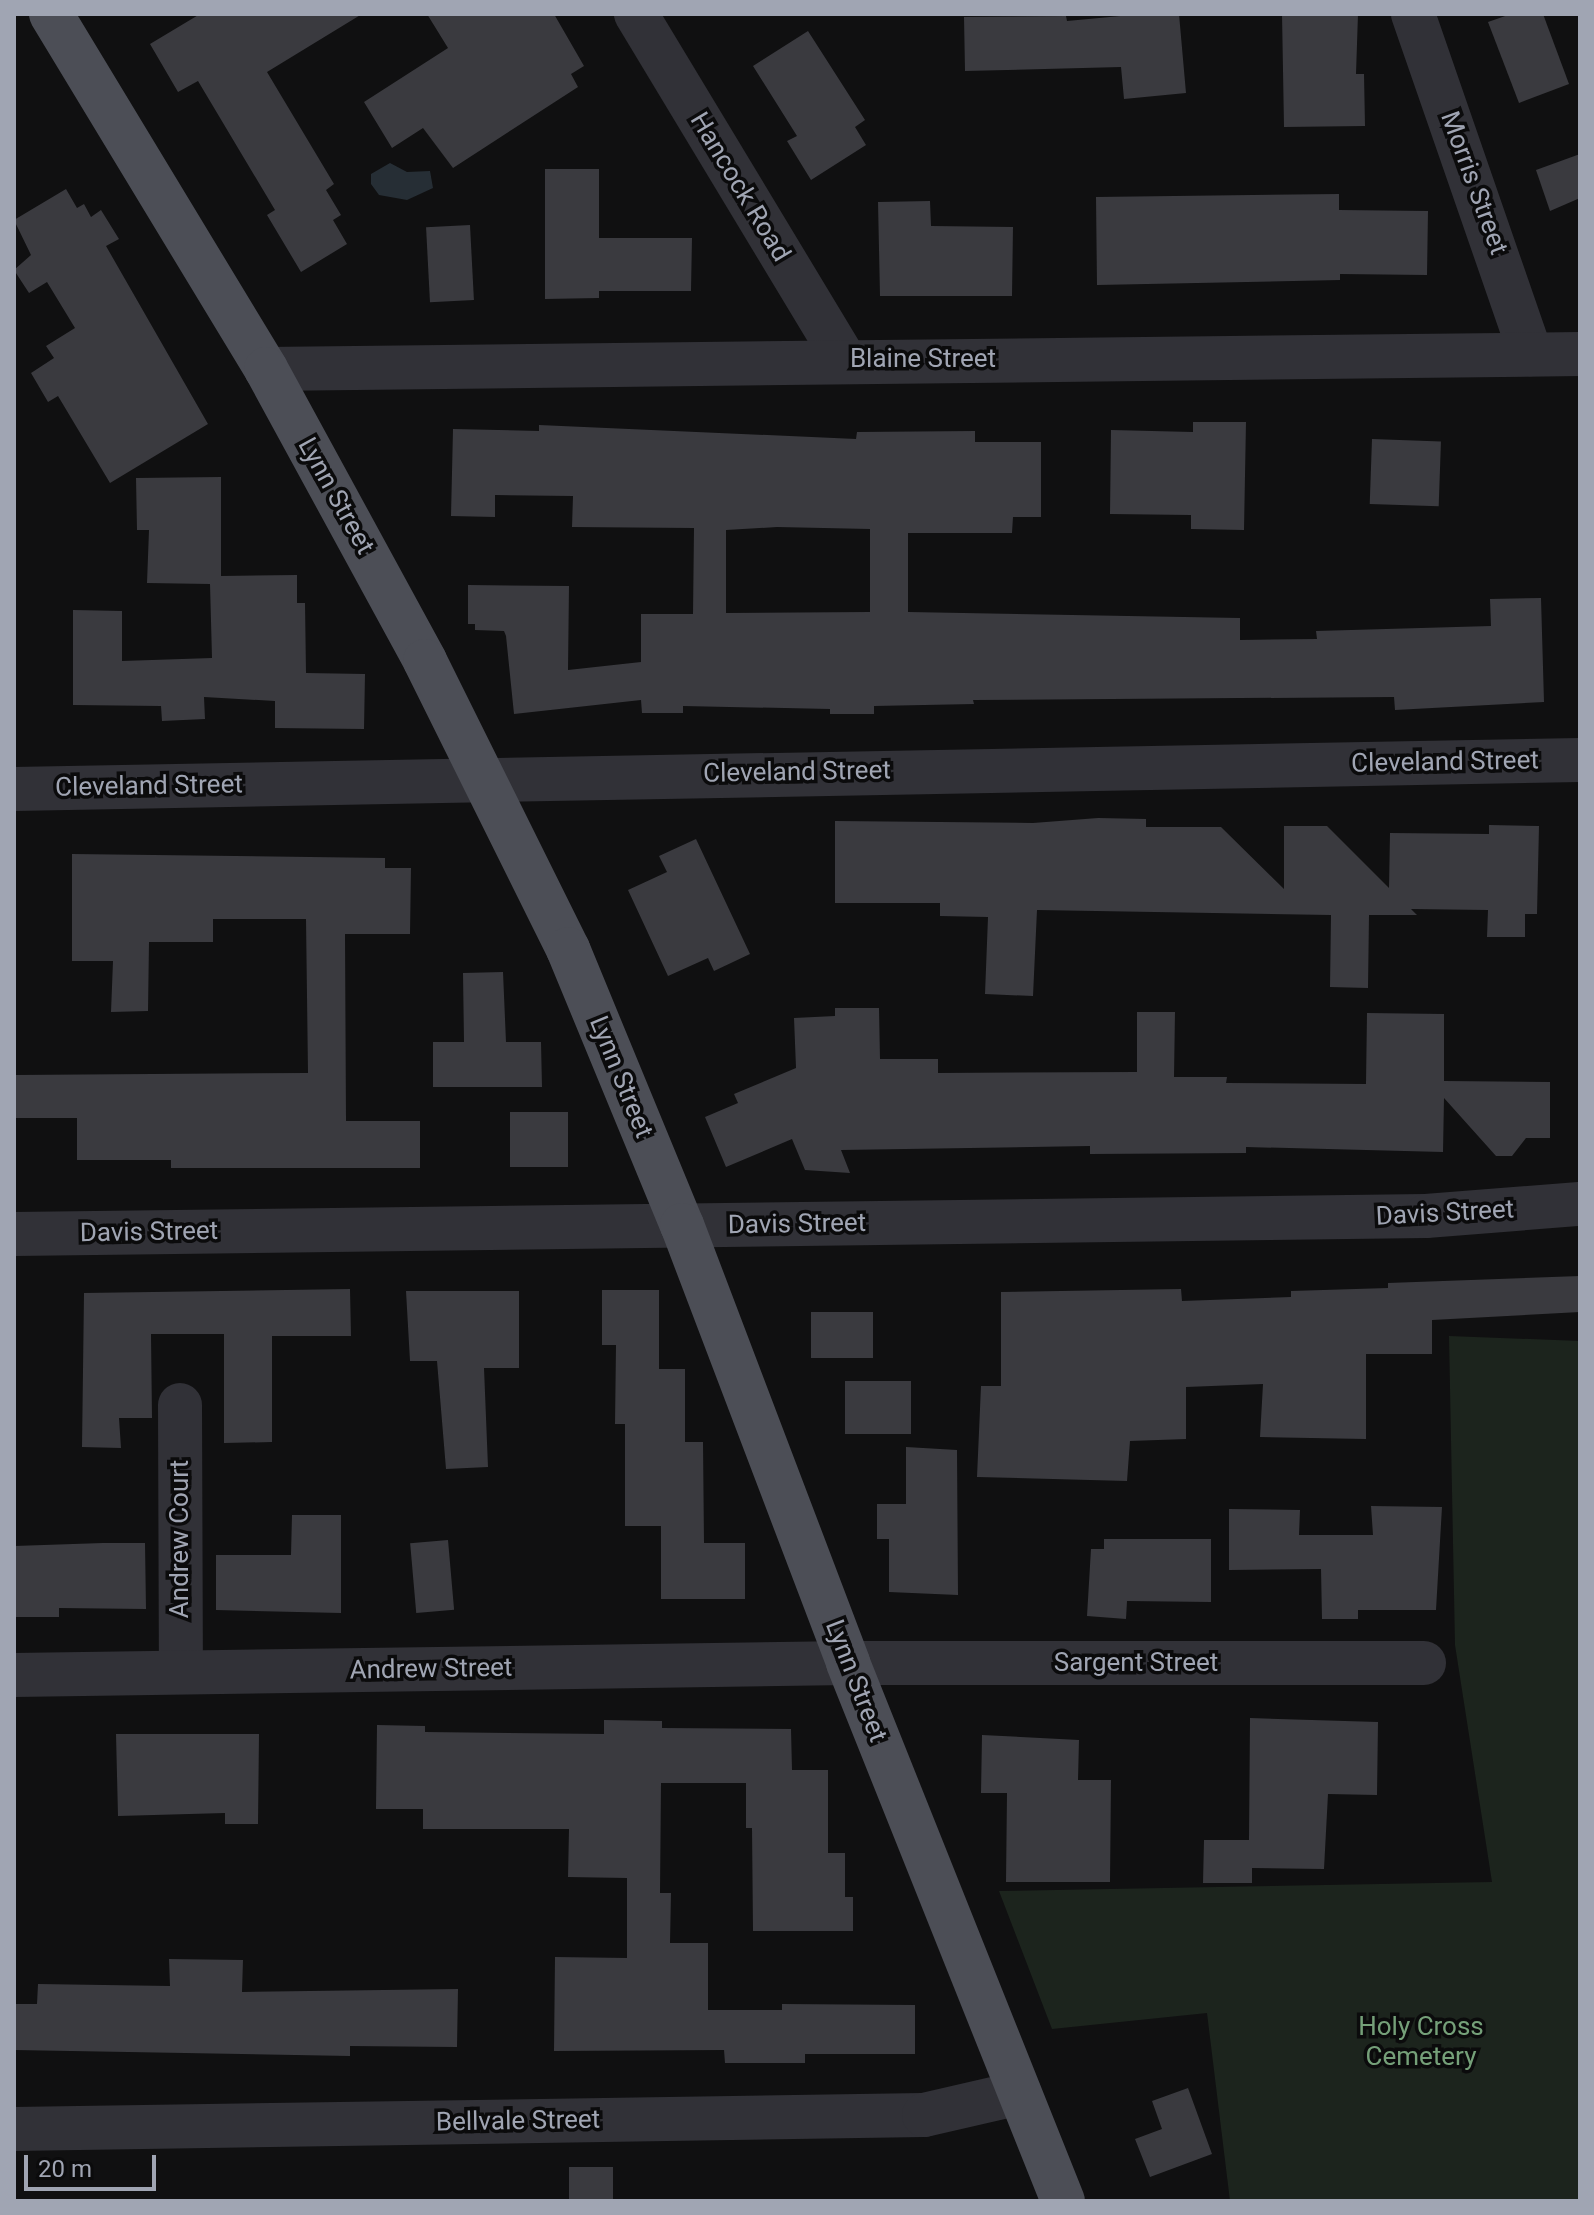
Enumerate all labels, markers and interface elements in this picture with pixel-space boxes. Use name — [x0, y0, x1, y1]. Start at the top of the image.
street label: Hancock Road — [683, 107, 797, 267]
street label: Morris Street — [1434, 107, 1514, 259]
street label: Blaine Street — [850, 343, 996, 375]
street label: Lynn Street — [291, 432, 381, 560]
street label: Cleveland Street — [1351, 745, 1539, 779]
street label: Cleveland Street — [703, 755, 891, 789]
street label: Cleveland Street — [55, 769, 243, 803]
street label: Lynn Street — [582, 1012, 660, 1142]
street label: Davis Street — [1375, 1194, 1515, 1232]
street label: Davis Street — [728, 1207, 866, 1241]
street label: Davis Street — [80, 1215, 218, 1249]
street label: Andrew Court — [164, 1460, 196, 1618]
street label: Lynn Street — [818, 1615, 894, 1747]
street label: Sargent Street — [1054, 1647, 1218, 1679]
street label: Andrew Street — [349, 1652, 513, 1686]
park label: Holy Cross Cemetery — [1358, 2011, 1484, 2072]
street label: Bellvale Street — [436, 2104, 600, 2138]
scale bar — [28, 2139, 160, 2189]
text: 20 m — [38, 2155, 92, 2183]

